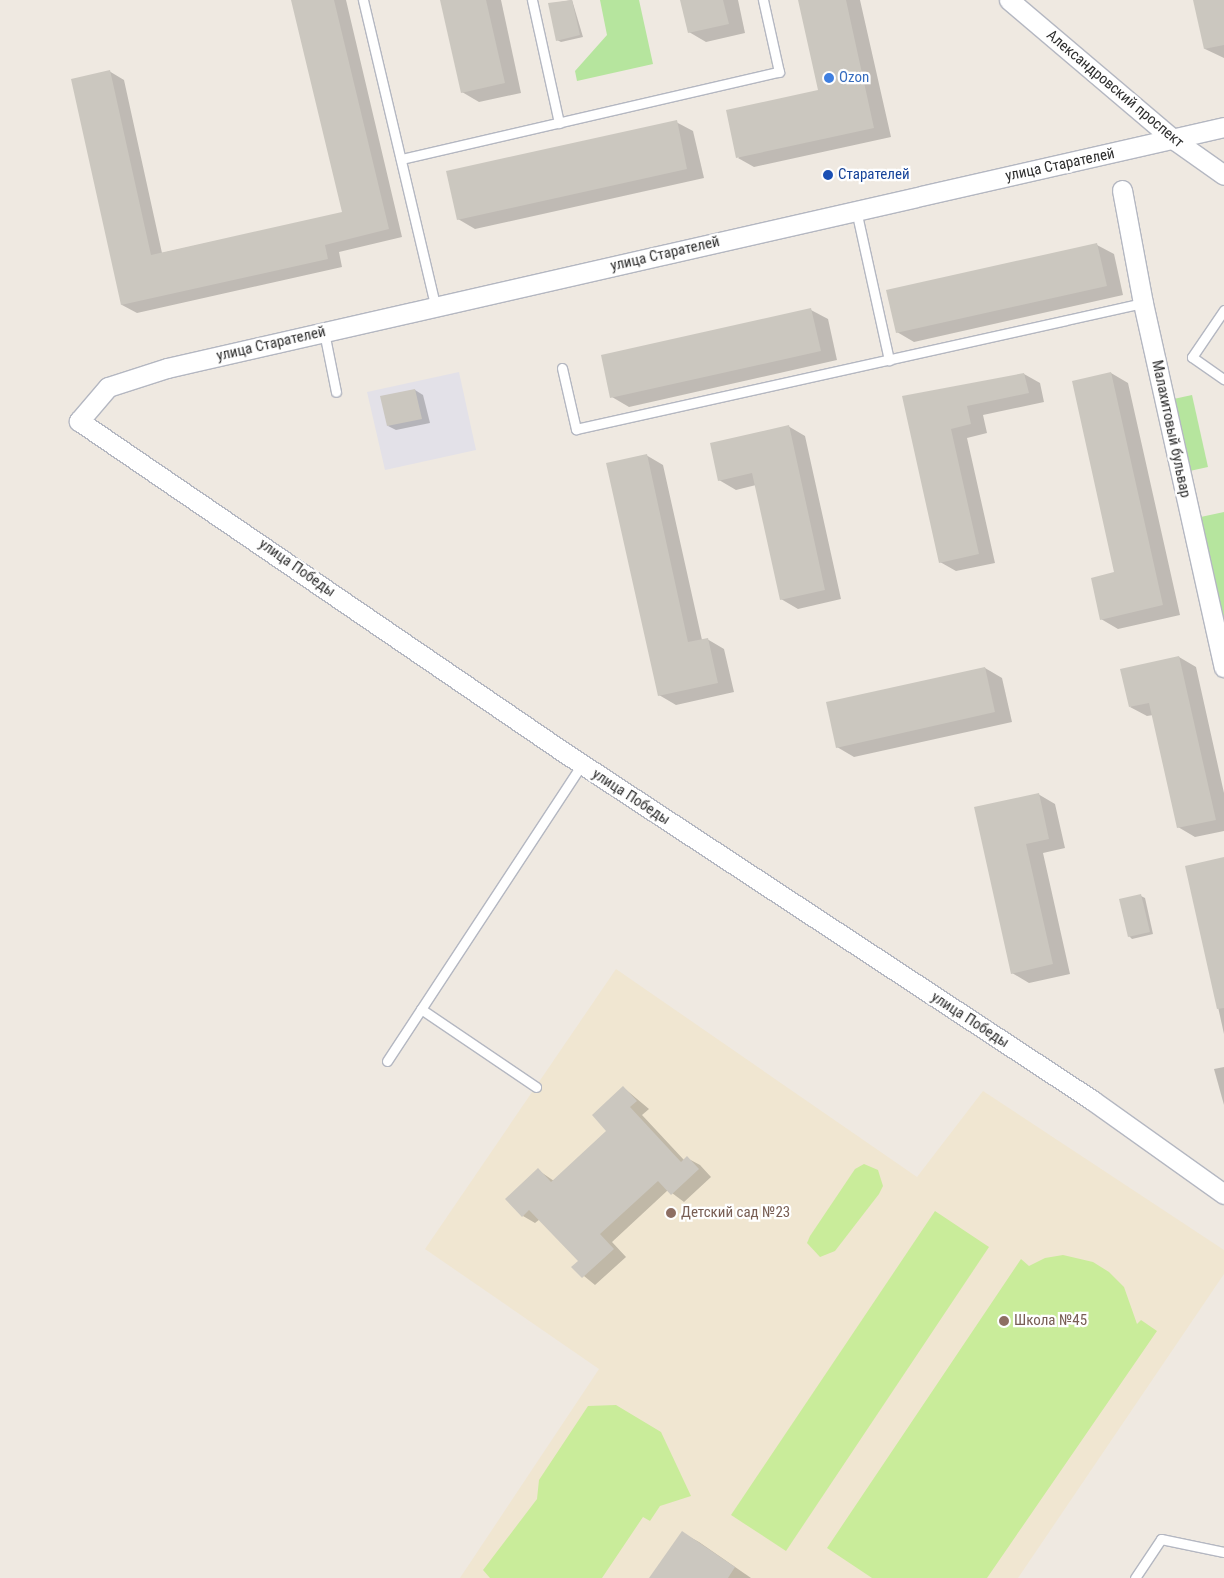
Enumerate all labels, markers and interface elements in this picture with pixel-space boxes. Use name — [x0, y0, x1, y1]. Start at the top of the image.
street label: Александровский проспект — [1043, 26, 1187, 152]
place label: Ozon — [839, 69, 869, 87]
marker: Ozon — [823, 72, 835, 84]
street label: улица Старателей — [1004, 145, 1116, 185]
place label: Старателей — [838, 166, 910, 184]
marker: Старателей — [822, 169, 834, 181]
street label: улица Старателей — [609, 233, 721, 275]
street label: улица Старателей — [215, 323, 327, 365]
street label: Малахитовый бульвар — [1148, 359, 1194, 499]
street label: улица Победы — [255, 535, 339, 601]
street label: улица Победы — [589, 765, 673, 829]
street label: улица Победы — [928, 988, 1012, 1052]
place label: Детский сад №23 — [681, 1204, 790, 1222]
marker: Детский сад №23 — [665, 1207, 677, 1219]
place label: Школа №45 — [1014, 1312, 1087, 1330]
marker: Школа №45 — [998, 1315, 1010, 1327]

